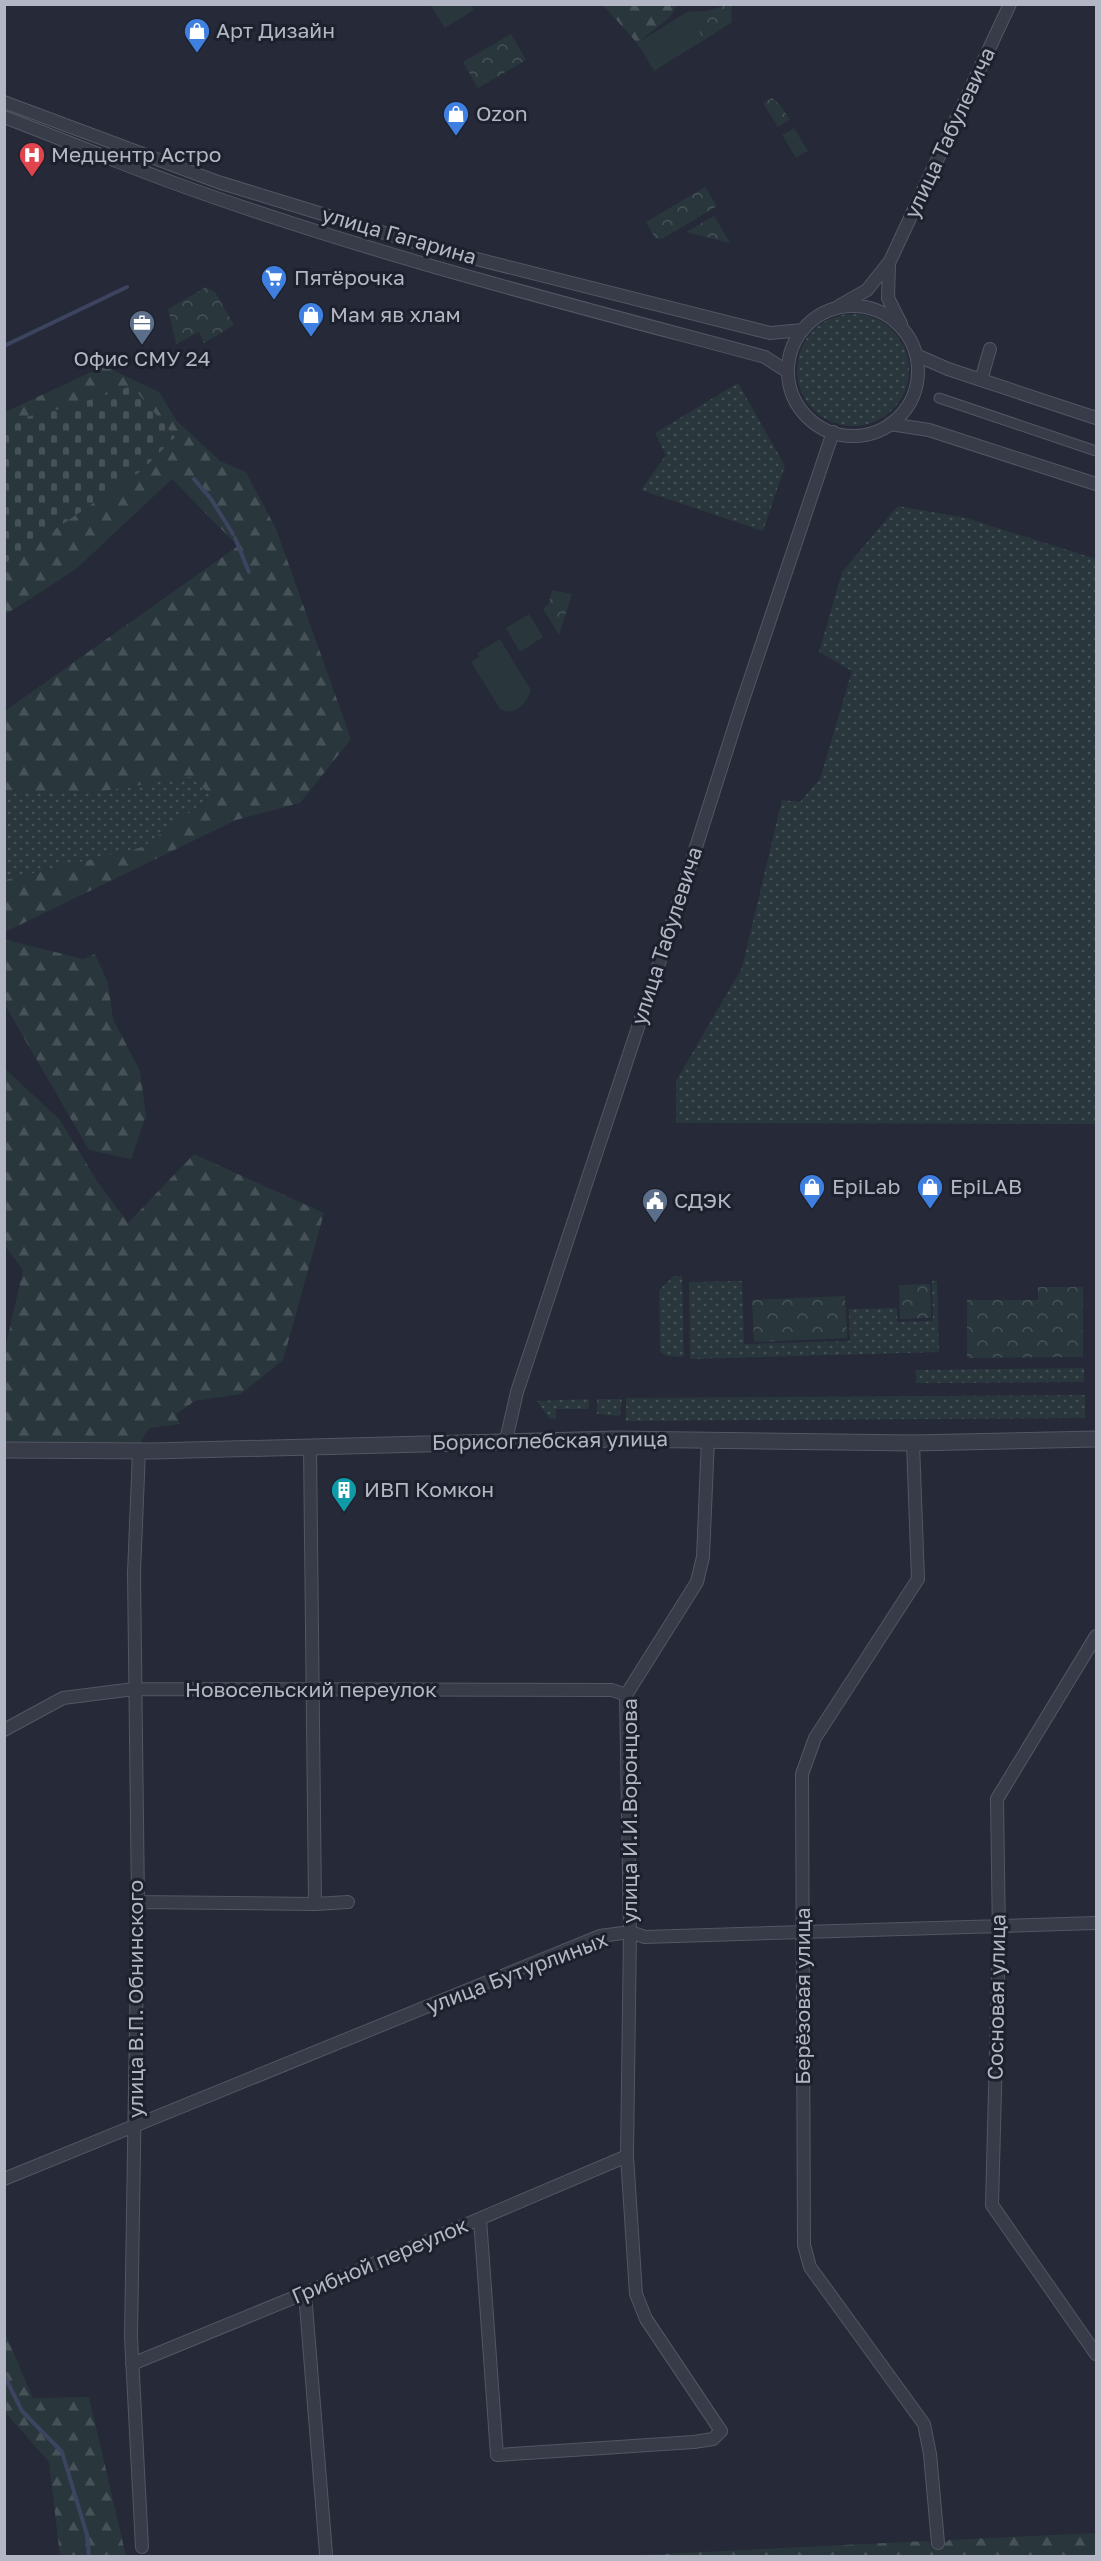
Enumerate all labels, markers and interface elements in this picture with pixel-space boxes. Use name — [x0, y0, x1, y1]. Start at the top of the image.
shop icon: Арт Дизайн — [182, 16, 212, 54]
place label: Арт Дизайн — [216, 17, 335, 43]
street label: улица Табулевича — [898, 43, 1000, 222]
shop icon: Ozon — [441, 99, 471, 137]
place label: Ozon — [476, 100, 528, 126]
hospital icon: Медцентр Астро — [17, 140, 47, 178]
place label: Медцентр Астро — [51, 141, 221, 167]
street label: улица Гагарина — [319, 201, 480, 270]
supermarket icon: Пятёрочка — [259, 263, 289, 301]
place label: Пятёрочка — [294, 264, 405, 290]
shop icon: Мам яв хлам — [296, 300, 326, 338]
place label: Мам яв хлам — [330, 301, 461, 327]
office icon: Офис СМУ 24 — [127, 308, 157, 346]
place label: Офис СМУ 24 — [73, 345, 211, 371]
street label: улица Табулевича — [625, 843, 707, 1028]
shop icon: EpiLab — [797, 1172, 827, 1210]
shop icon: EpiLAB — [915, 1172, 945, 1210]
place label: EpiLab — [832, 1173, 900, 1199]
place label: EpiLAB — [950, 1173, 1022, 1199]
public building icon: СДЭК — [640, 1186, 670, 1224]
place label: СДЭК — [674, 1187, 732, 1213]
street label: Борисоглебская улица — [432, 1425, 668, 1455]
building icon: ИВП Комкон — [329, 1475, 359, 1513]
place label: ИВП Комкон — [364, 1476, 494, 1502]
street label: Новосельский переулок — [185, 1676, 437, 1702]
street label: улица И.И.Воронцова — [616, 1698, 642, 1924]
street label: улица В.П. Обнинского — [122, 1880, 148, 2118]
street label: Берёзовая улица — [789, 1907, 815, 2085]
street label: Сосновая улица — [982, 1914, 1010, 2080]
street label: улица Бутурлиных — [422, 1925, 611, 2019]
street label: Грибной переулок — [288, 2211, 472, 2309]

